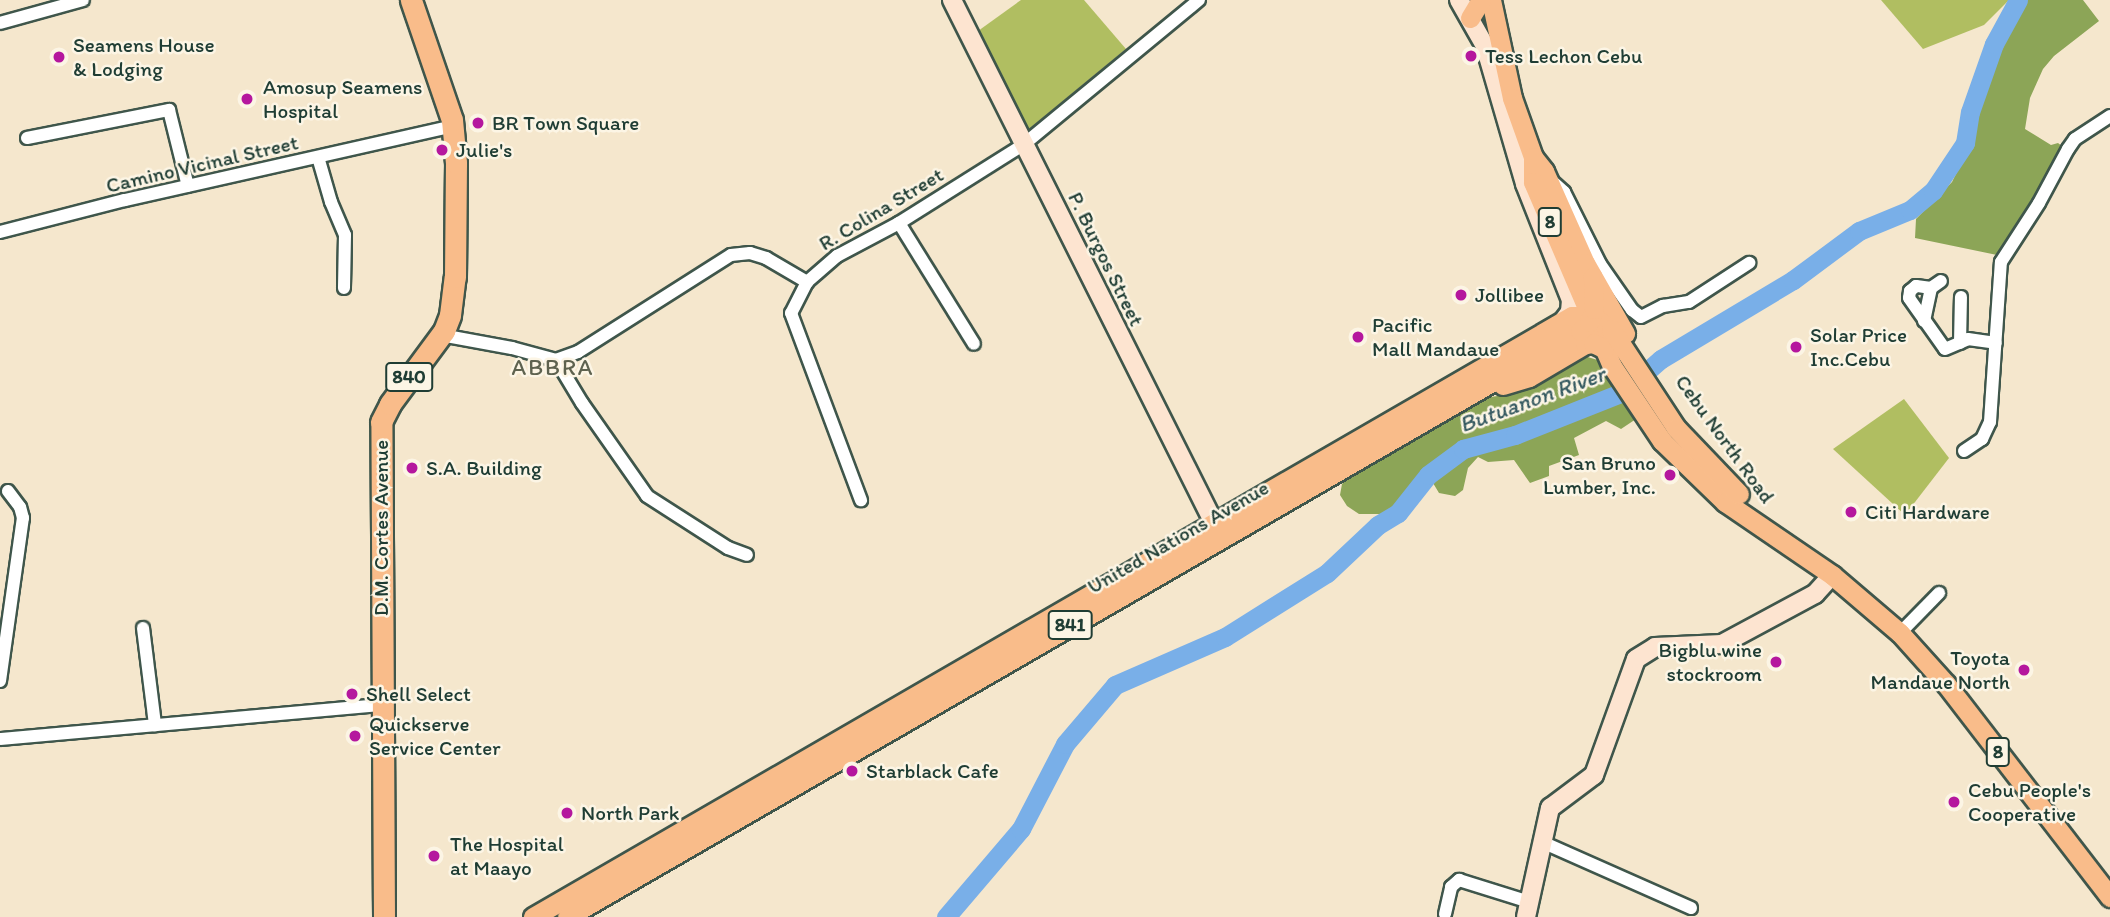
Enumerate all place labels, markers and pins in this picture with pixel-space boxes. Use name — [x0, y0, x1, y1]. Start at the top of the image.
place label: Seamens House & Lodging — [73, 32, 215, 82]
place label: Tess Lechon Cebu — [1485, 43, 1643, 69]
marker: Tess Lechon Cebu — [1463, 48, 1479, 64]
marker: Seamens House & Lodging — [51, 49, 67, 65]
place label: Amosup Seamens Hospital — [263, 74, 422, 124]
marker: Amosup Seamens Hospital — [237, 89, 257, 109]
place label: BR Town Square — [492, 110, 637, 136]
marker: BR Town Square — [470, 115, 486, 131]
place label: Julie's — [456, 137, 512, 163]
marker: Julie's — [434, 142, 450, 158]
place label: Jollibee — [1475, 282, 1544, 308]
marker: Jollibee — [1453, 287, 1469, 303]
place label: Pacific Mall Mandaue — [1372, 312, 1499, 362]
place label: Solar Price Inc.Cebu — [1810, 322, 1907, 372]
marker: Pacific Mall Mandaue — [1350, 329, 1366, 345]
marker: Solar Price Inc.Cebu — [1788, 339, 1804, 355]
place label: San Bruno Lumber, Inc. — [1543, 450, 1656, 500]
place label: S.A. Building — [426, 455, 542, 481]
marker: S.A. Building — [404, 460, 420, 476]
marker: San Bruno Lumber, Inc. — [1662, 467, 1678, 483]
place label: Citi Hardware — [1865, 499, 1990, 525]
marker: Citi Hardware — [1843, 504, 1859, 520]
place label: Bigblu wine stockroom — [1658, 637, 1762, 687]
place label: Toyota Mandaue North — [1870, 645, 2010, 695]
marker: Bigblu wine stockroom — [1768, 654, 1784, 670]
marker: Toyota Mandaue North — [2016, 662, 2032, 678]
place label: Shell Select — [366, 681, 471, 707]
marker: Shell Select — [344, 686, 360, 702]
place label: Quickserve Service Center — [369, 711, 501, 761]
marker: Quickserve Service Center — [347, 728, 363, 744]
place label: Starblack Cafe — [866, 758, 999, 784]
marker: Starblack Cafe — [844, 763, 860, 779]
place label: Cebu People's Cooperative — [1968, 777, 2091, 827]
marker: Cebu People's Cooperative — [1946, 794, 1962, 810]
place label: North Park — [581, 800, 679, 826]
marker: North Park — [559, 805, 575, 821]
place label: The Hospital at Maayo — [450, 831, 563, 881]
marker: The Hospital at Maayo — [424, 846, 444, 866]

